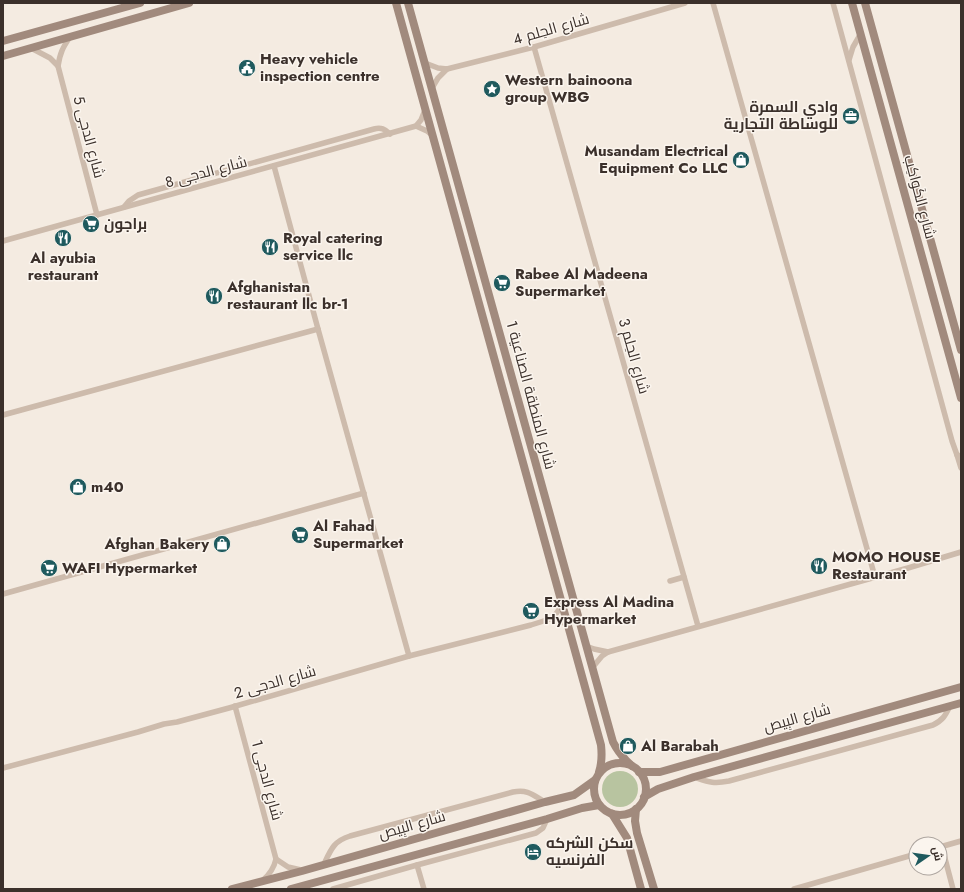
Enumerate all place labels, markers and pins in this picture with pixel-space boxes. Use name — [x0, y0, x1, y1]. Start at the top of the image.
place label: Heavy vehicle inspection centre — [260, 48, 380, 87]
public building icon: Heavy vehicle inspection centre — [237, 58, 257, 78]
place label: Western bainoona group WBG — [505, 69, 632, 108]
place icon: Western bainoona group WBG — [482, 79, 502, 99]
place label: وادي السمرة للوساطة التجارية — [724, 96, 838, 135]
office icon: وادي السمرة للوساطة التجارية — [841, 106, 861, 126]
place label: Musandam Electrical Equipment Co LLC — [585, 140, 728, 179]
shop icon: Musandam Electrical Equipment Co LLC — [731, 150, 751, 170]
place label: براجون — [104, 213, 147, 235]
supermarket icon: براجون — [81, 214, 101, 234]
place label: Royal catering service llc — [283, 227, 383, 266]
restaurant icon: Al ayubia restaurant — [53, 228, 73, 248]
restaurant icon: Royal catering service llc — [260, 237, 280, 257]
place label: Al ayubia restaurant — [28, 247, 98, 286]
place label: Rabee Al Madeena Supermarket — [515, 263, 648, 302]
supermarket icon: Rabee Al Madeena Supermarket — [492, 273, 512, 293]
place label: Afghanistan restaurant llc br-1 — [226, 276, 348, 315]
restaurant icon: Afghanistan restaurant llc br-1 — [204, 286, 224, 306]
place label: m40 — [91, 476, 124, 498]
shop icon: m40 — [68, 477, 88, 497]
place label: Al Fahad Supermarket — [312, 515, 404, 554]
supermarket icon: Al Fahad Supermarket — [290, 525, 310, 545]
place label: Afghan Bakery — [103, 533, 209, 555]
shop icon: Afghan Bakery — [212, 534, 232, 554]
place label: MOMO HOUSE Restaurant — [832, 546, 941, 585]
restaurant icon: MOMO HOUSE Restaurant — [809, 556, 829, 576]
place label: WAFI Hypermarket — [62, 557, 197, 579]
supermarket icon: WAFI Hypermarket — [39, 558, 59, 578]
place label: Express Al Madina Hypermarket — [544, 591, 674, 630]
supermarket icon: Express Al Madina Hypermarket — [521, 601, 541, 621]
place label: Al Barabah — [640, 735, 719, 757]
shop icon: Al Barabah — [618, 736, 638, 756]
place label: سكن الشركه الفرنسيه — [546, 832, 633, 871]
hotel icon: سكن الشركه الفرنسيه — [523, 842, 543, 862]

